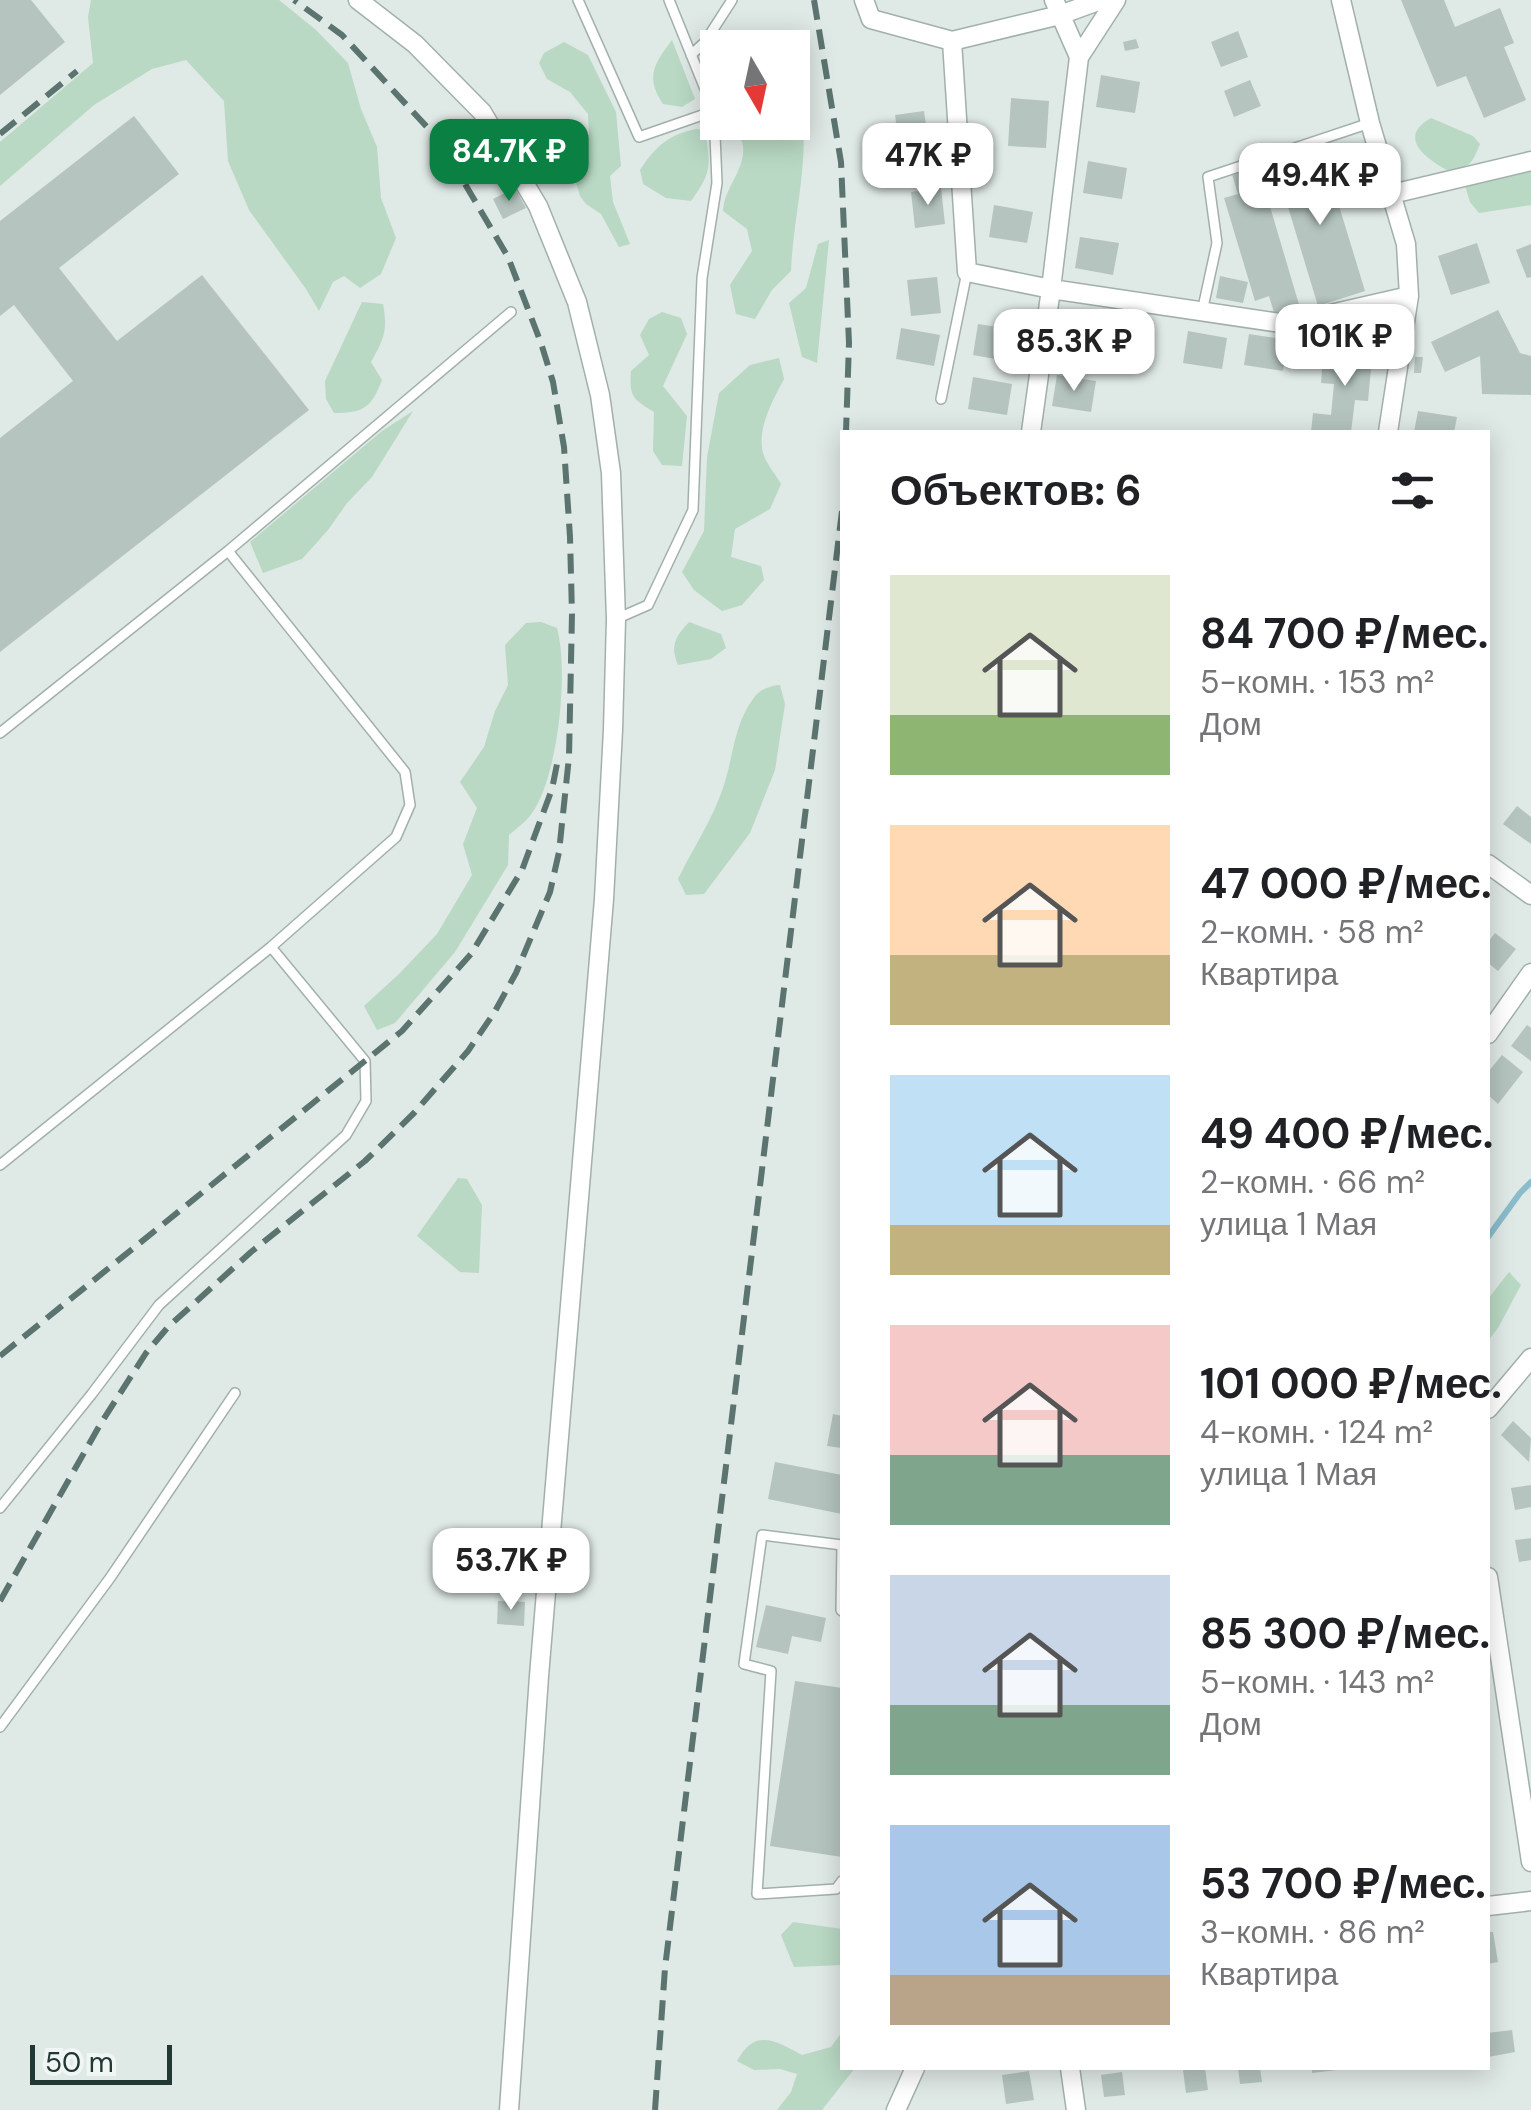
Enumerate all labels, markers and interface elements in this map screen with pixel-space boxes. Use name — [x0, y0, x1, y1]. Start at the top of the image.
north arrow — [700, 30, 810, 140]
map controls — [700, 30, 810, 140]
pin: 84.7K ₽ — [417, 119, 601, 204]
pin: 47K ₽ — [858, 123, 998, 208]
text: 84.7K ₽ — [452, 130, 566, 172]
text: 47K ₽ — [884, 134, 972, 176]
pin: 49.4K ₽ — [1228, 143, 1412, 228]
text: 49.4K ₽ — [1261, 154, 1379, 196]
pin: 101K ₽ — [1264, 304, 1426, 389]
pin: 85.3K ₽ — [982, 309, 1166, 394]
text: 101K ₽ — [1297, 315, 1393, 357]
text: 85.3K ₽ — [1016, 320, 1132, 362]
text: Объектов: 6 — [890, 463, 1142, 518]
icon: filters — [1385, 463, 1440, 518]
text: 84 700 ₽/мес. — [1200, 606, 1488, 661]
icon: home — [970, 615, 1090, 735]
text: 5-комн. · 153 m² — [1200, 661, 1434, 703]
text: Дом — [1200, 703, 1262, 745]
text: 47 000 ₽/мес. — [1200, 856, 1492, 911]
icon: home — [970, 865, 1090, 985]
text: 2-комн. · 58 m² — [1200, 911, 1424, 953]
text: Квартира — [1200, 953, 1338, 995]
text: 49 400 ₽/мес. — [1200, 1106, 1493, 1161]
icon: home — [970, 1115, 1090, 1235]
text: 2-комн. · 66 m² — [1200, 1161, 1425, 1203]
text: улица 1 Мая — [1200, 1203, 1377, 1245]
text: 101 000 ₽/мес. — [1200, 1356, 1502, 1411]
icon: home — [970, 1365, 1090, 1485]
text: 4-комн. · 124 m² — [1200, 1411, 1433, 1453]
text: улица 1 Мая — [1200, 1453, 1377, 1495]
pin: 53.7K ₽ — [419, 1528, 603, 1613]
text: 53.7K ₽ — [455, 1539, 567, 1581]
text: 85 300 ₽/мес. — [1200, 1606, 1490, 1661]
icon: home — [970, 1615, 1090, 1735]
text: 5-комн. · 143 m² — [1200, 1661, 1434, 1703]
text: Дом — [1200, 1703, 1262, 1745]
text: 53 700 ₽/мес. — [1200, 1856, 1486, 1911]
icon: home — [970, 1865, 1090, 1985]
text: 3-комн. · 86 m² — [1200, 1911, 1425, 1953]
text: Квартира — [1200, 1953, 1338, 1995]
scale bar — [30, 2040, 172, 2084]
text: 50 m — [45, 2044, 114, 2081]

